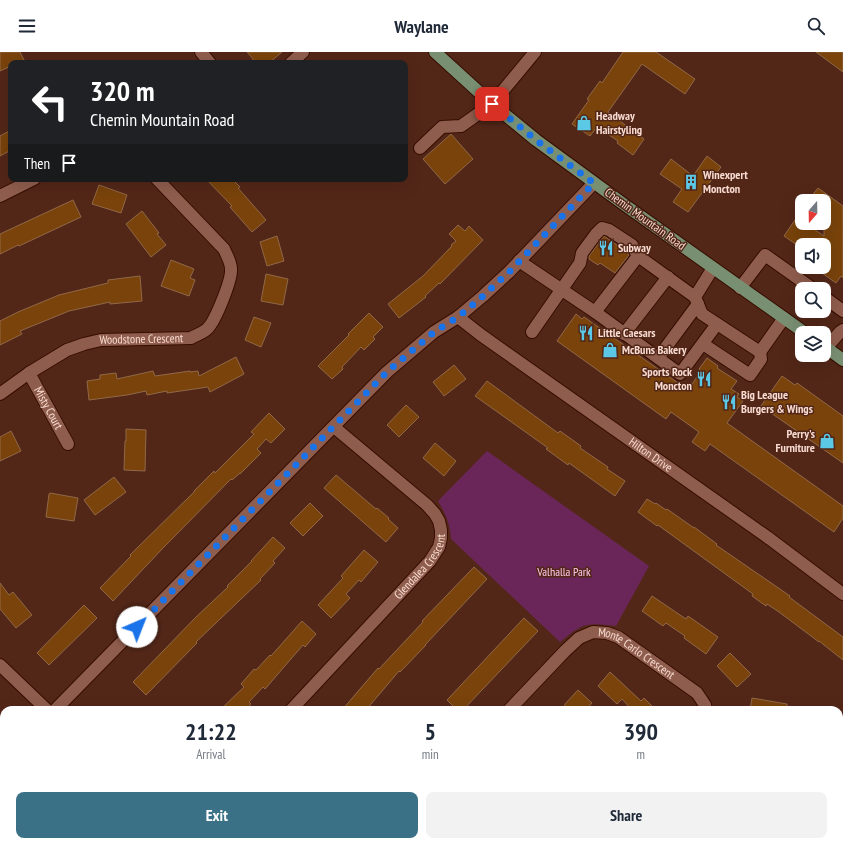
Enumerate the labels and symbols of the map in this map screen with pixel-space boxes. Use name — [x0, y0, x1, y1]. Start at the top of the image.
pin — [475, 87, 509, 121]
place label: Headway Hairstyling — [596, 108, 642, 137]
shop icon: Headway Hairstyling — [575, 114, 593, 132]
place label: Winexpert Moncton — [702, 167, 748, 196]
building icon: Winexpert Moncton — [682, 173, 700, 191]
street label: Chemin Mountain Road — [602, 184, 689, 253]
north arrow — [795, 194, 831, 230]
restaurant icon: Subway — [597, 239, 615, 257]
place label: Subway — [618, 240, 651, 255]
restaurant icon: Little Caesars — [577, 324, 595, 342]
place label: Little Caesars — [598, 325, 655, 340]
street label: Woodstone Crescent — [99, 330, 184, 347]
shop icon: McBuns Bakery — [601, 341, 619, 359]
place label: McBuns Bakery — [622, 342, 687, 357]
place label: Sports Rock Moncton — [642, 364, 692, 393]
restaurant icon: Sports Rock Moncton — [695, 370, 713, 388]
street label: Misty Court — [31, 384, 67, 433]
place label: Big League Burgers & Wings — [741, 387, 813, 416]
restaurant icon: Big League Burgers & Wings — [720, 393, 738, 411]
place label: Perry's Furniture — [776, 426, 815, 455]
shop icon: Perry's Furniture — [818, 432, 836, 450]
street label: Hilton Drive — [626, 434, 676, 475]
street label: Glendalea Crescent — [390, 533, 448, 602]
park label: Valhalla Park — [536, 564, 591, 579]
position arrow — [116, 606, 158, 648]
street label: Monte Carlo Crescent — [598, 624, 678, 682]

